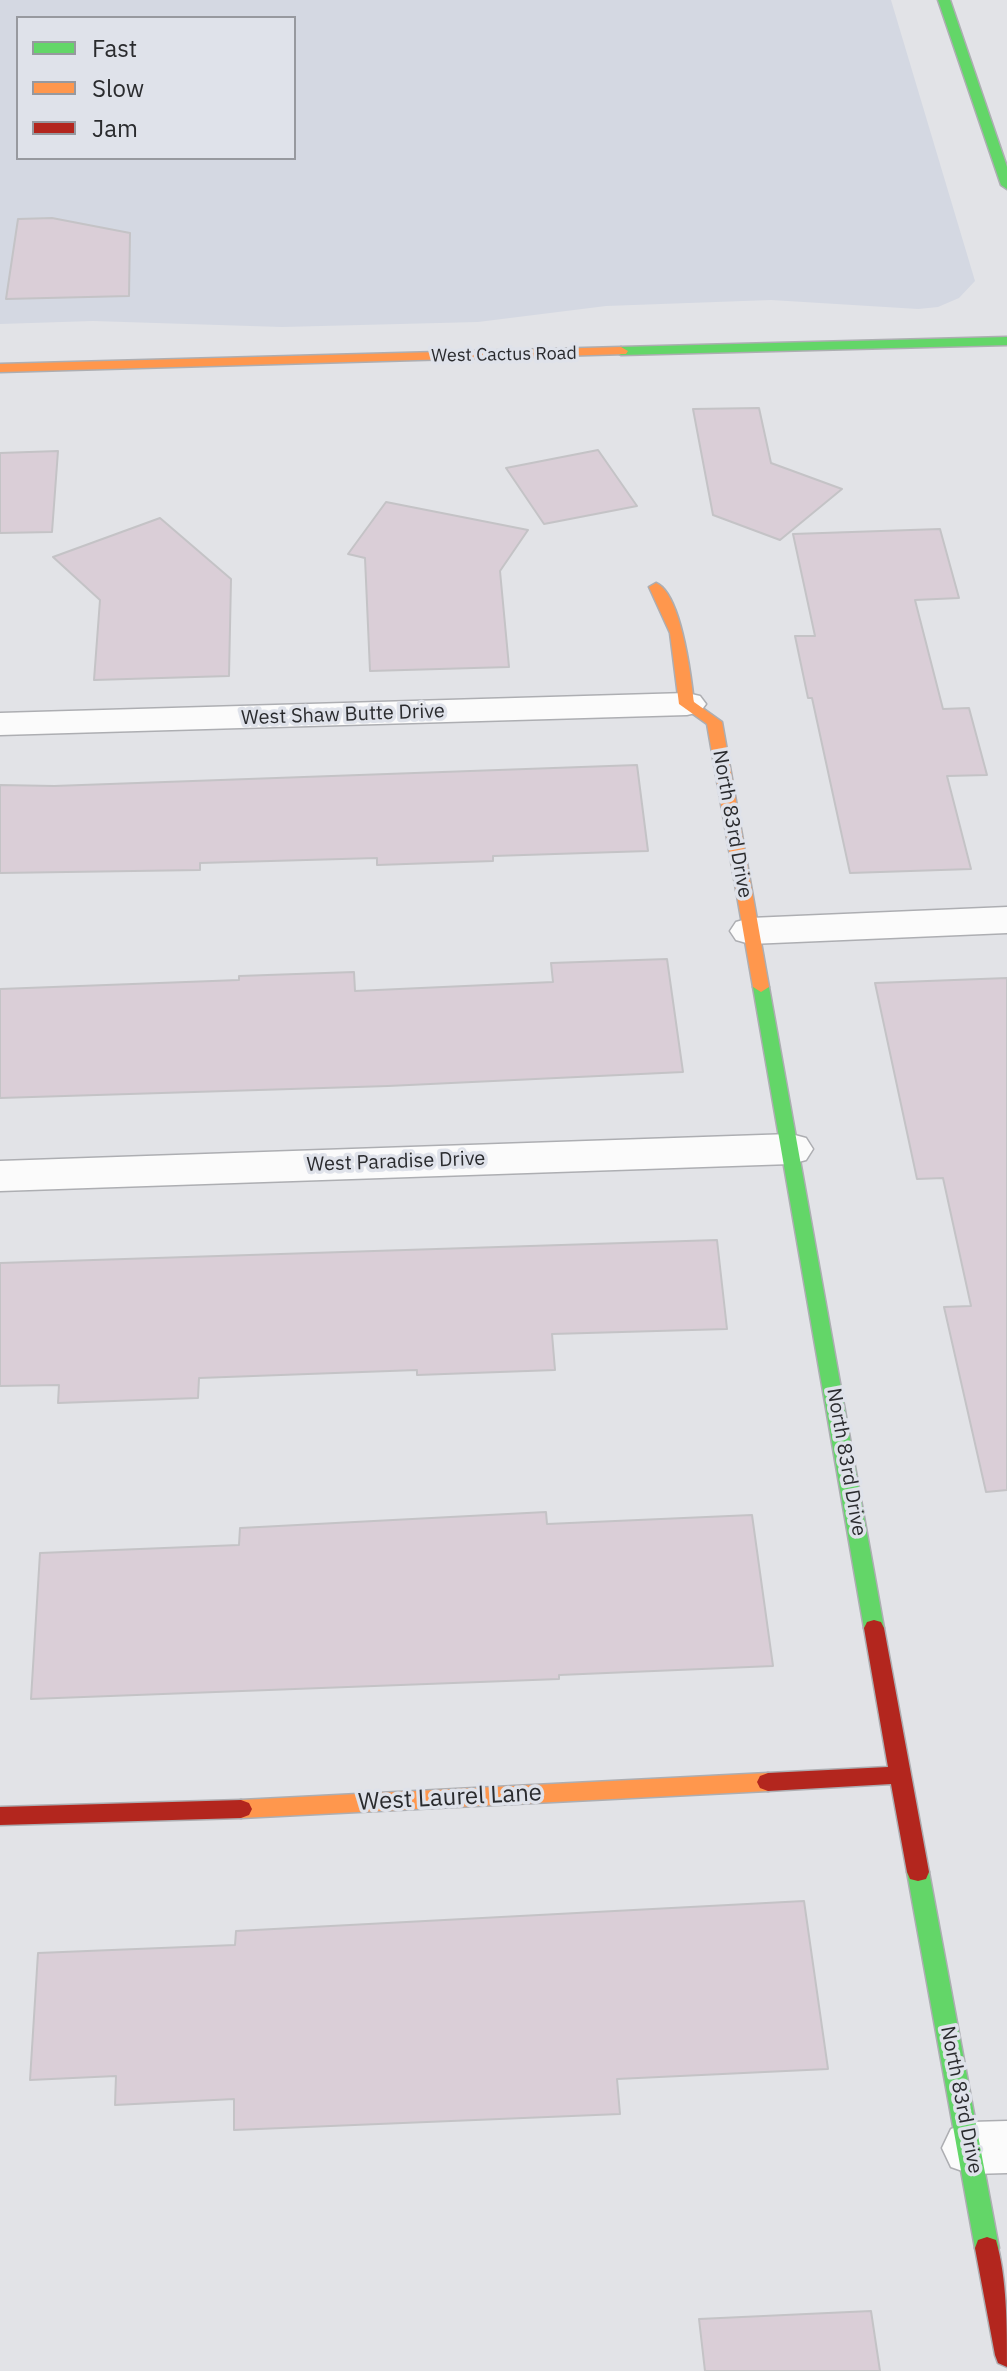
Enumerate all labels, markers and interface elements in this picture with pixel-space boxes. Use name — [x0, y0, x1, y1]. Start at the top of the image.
legend — [16, 16, 296, 160]
text: Fast — [92, 32, 137, 64]
text: Slow — [92, 72, 144, 104]
text: Jam — [92, 112, 138, 144]
street label: West Cactus Road — [431, 343, 577, 367]
street label: West Shaw Butte Drive — [241, 699, 445, 731]
street label: North 83rd Drive — [707, 748, 757, 900]
street label: West Paradise Drive — [306, 1147, 486, 1177]
street label: North 83rd Drive — [821, 1386, 871, 1538]
street label: West Laurel Lane — [357, 1779, 543, 1817]
street label: North 83rd Drive — [935, 2024, 987, 2176]

